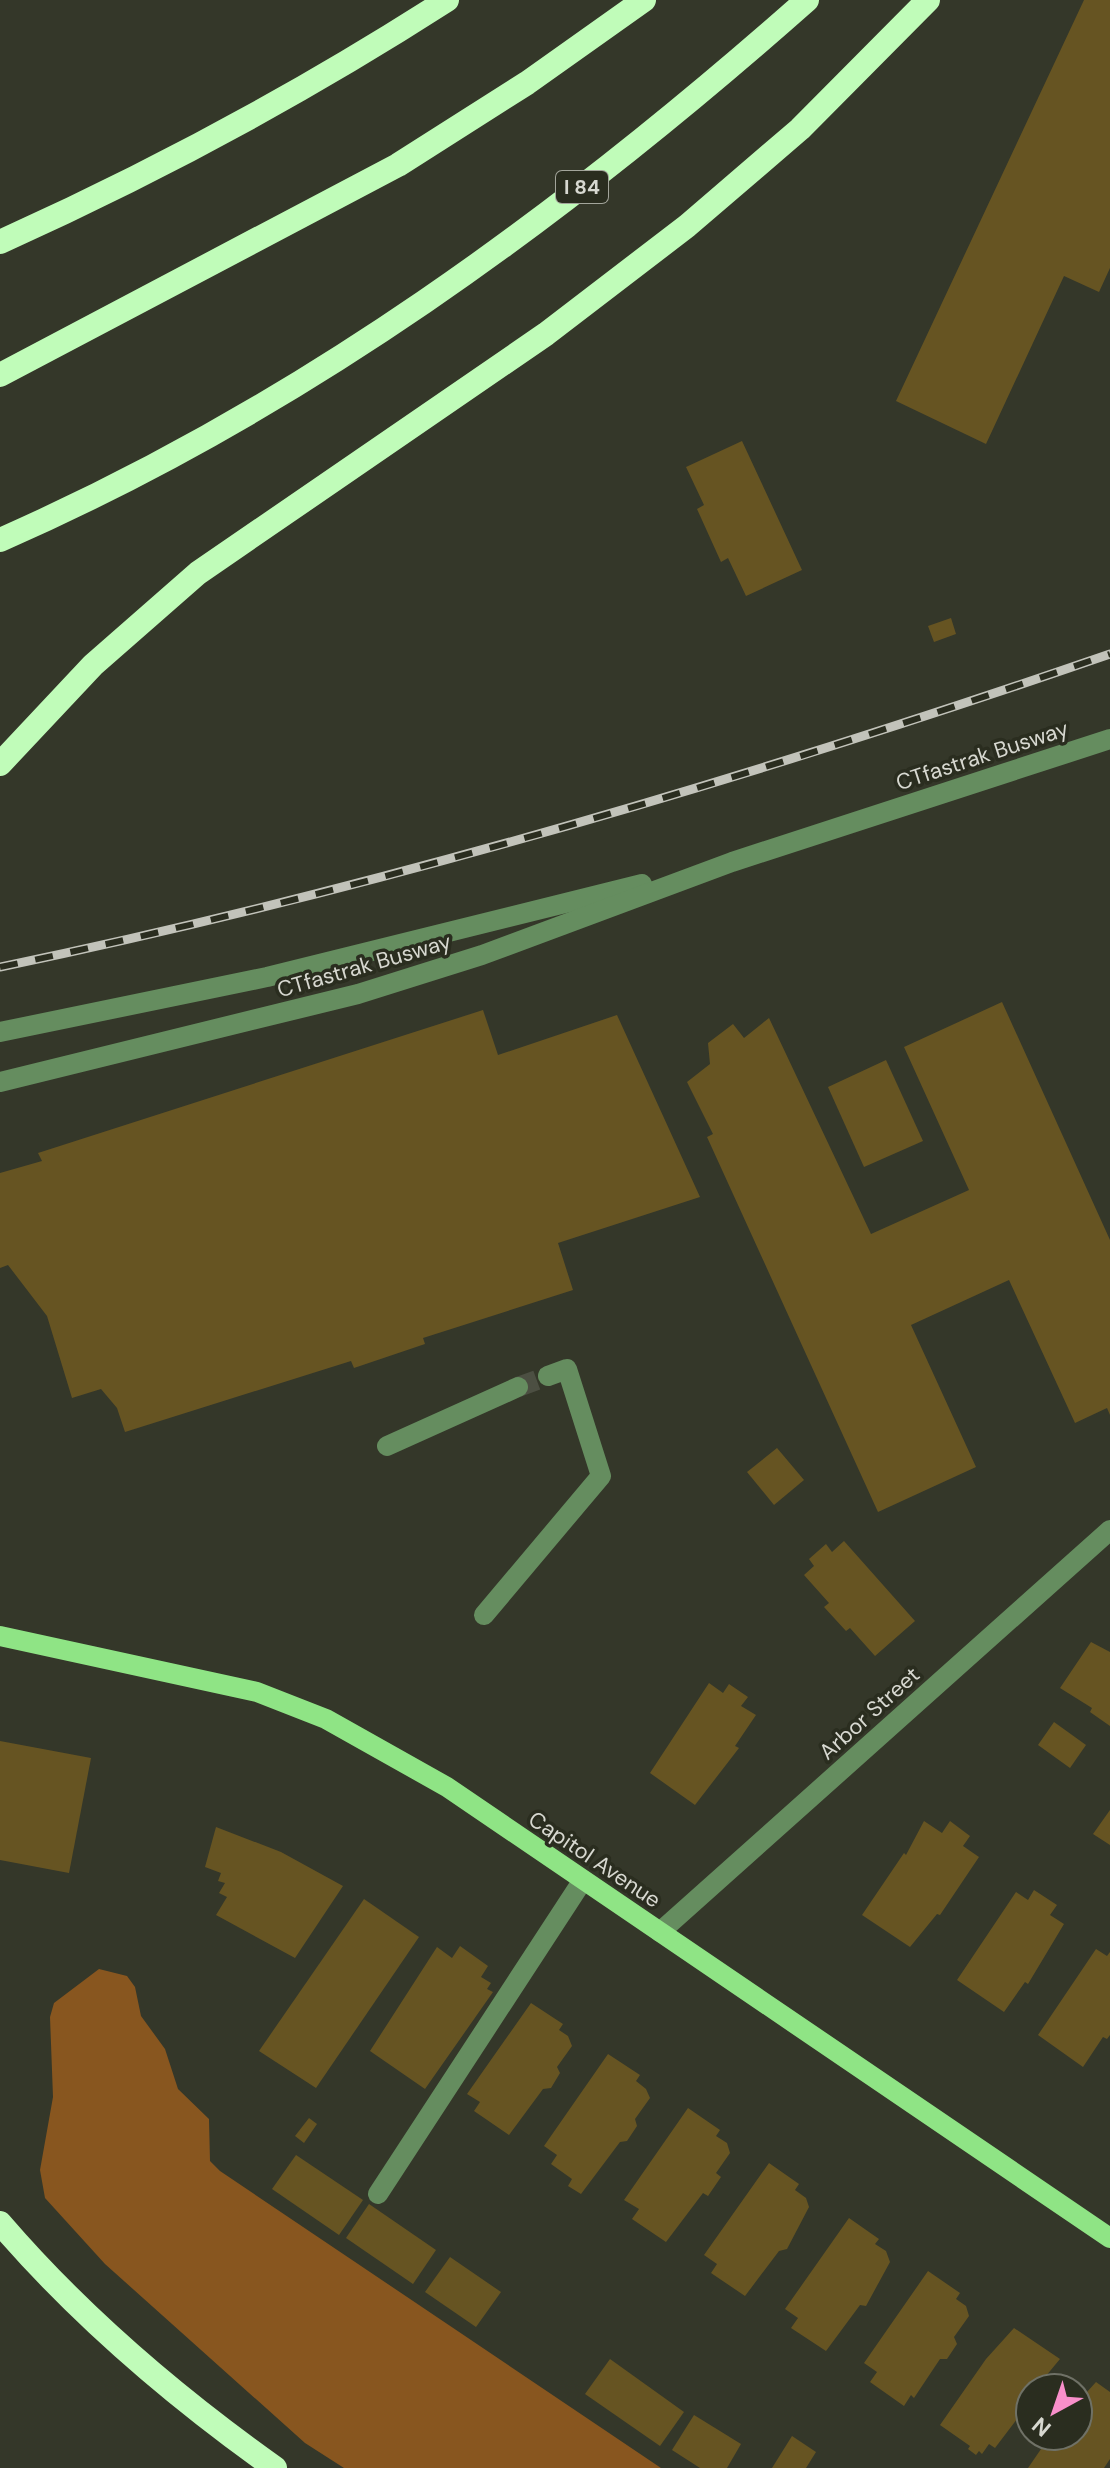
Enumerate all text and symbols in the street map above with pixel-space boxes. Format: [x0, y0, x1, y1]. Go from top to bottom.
road number: I 84 [556, 171, 608, 203]
street label: CTfastrak Busway [892, 714, 1072, 797]
street label: CTfastrak Busway [274, 927, 455, 1004]
street label: Arbor Street [813, 1660, 926, 1766]
street label: Capitol Avenue [523, 1804, 667, 1914]
north arrow [1014, 2372, 1094, 2452]
text: N [1026, 2411, 1057, 2443]

